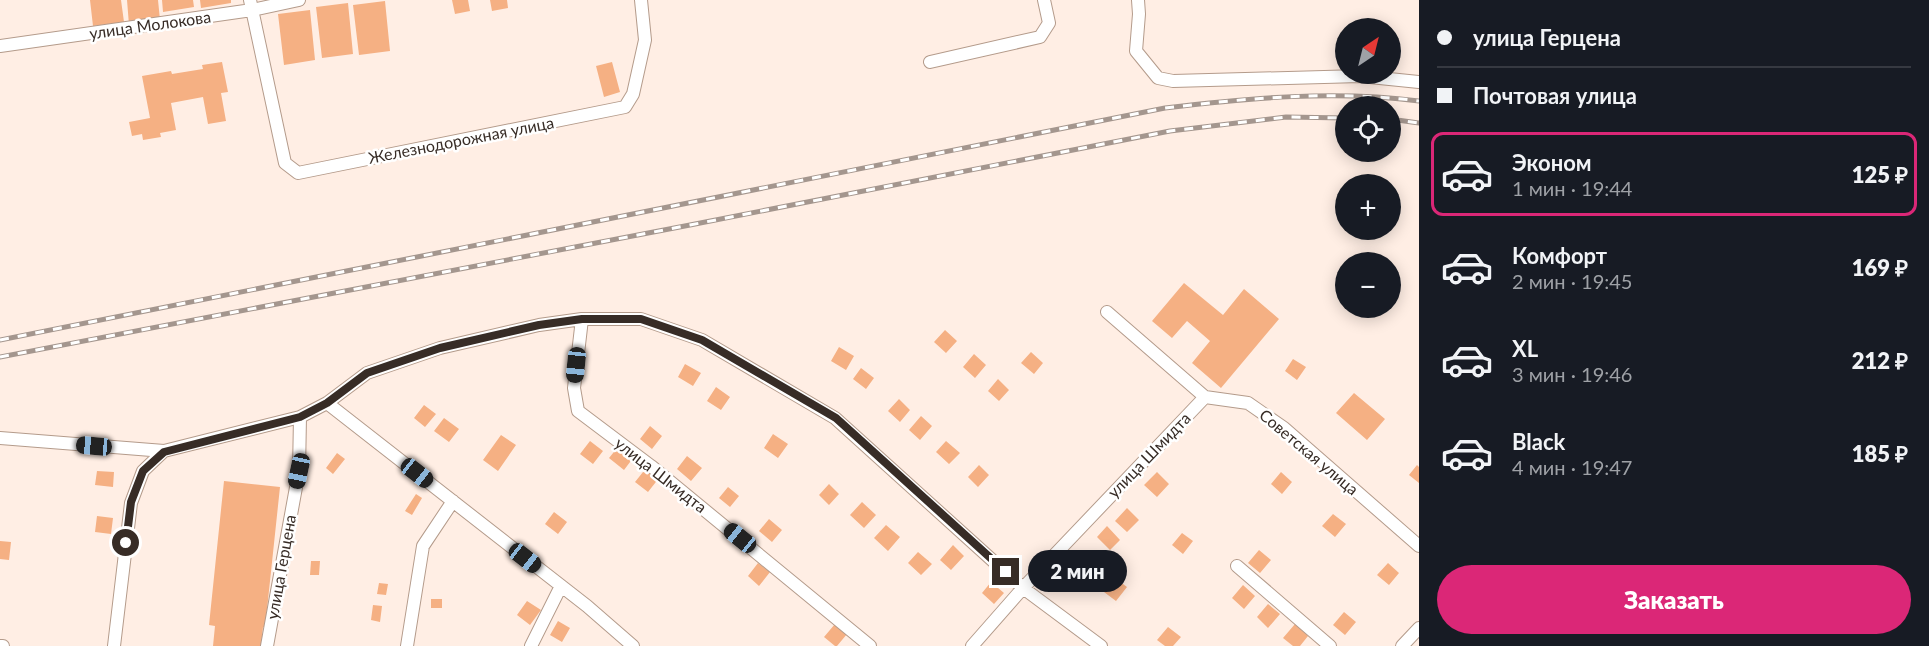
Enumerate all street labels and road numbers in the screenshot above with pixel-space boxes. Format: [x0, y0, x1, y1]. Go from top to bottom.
street label: улица Молокова [88, 7, 212, 42]
street label: Железнодорожная улица [366, 112, 555, 167]
street label: Советская улица [1256, 405, 1363, 498]
street label: улица Шмидта [1103, 408, 1194, 501]
street label: улица Шмидта [612, 433, 711, 516]
street label: улица Герцена [262, 513, 299, 621]

